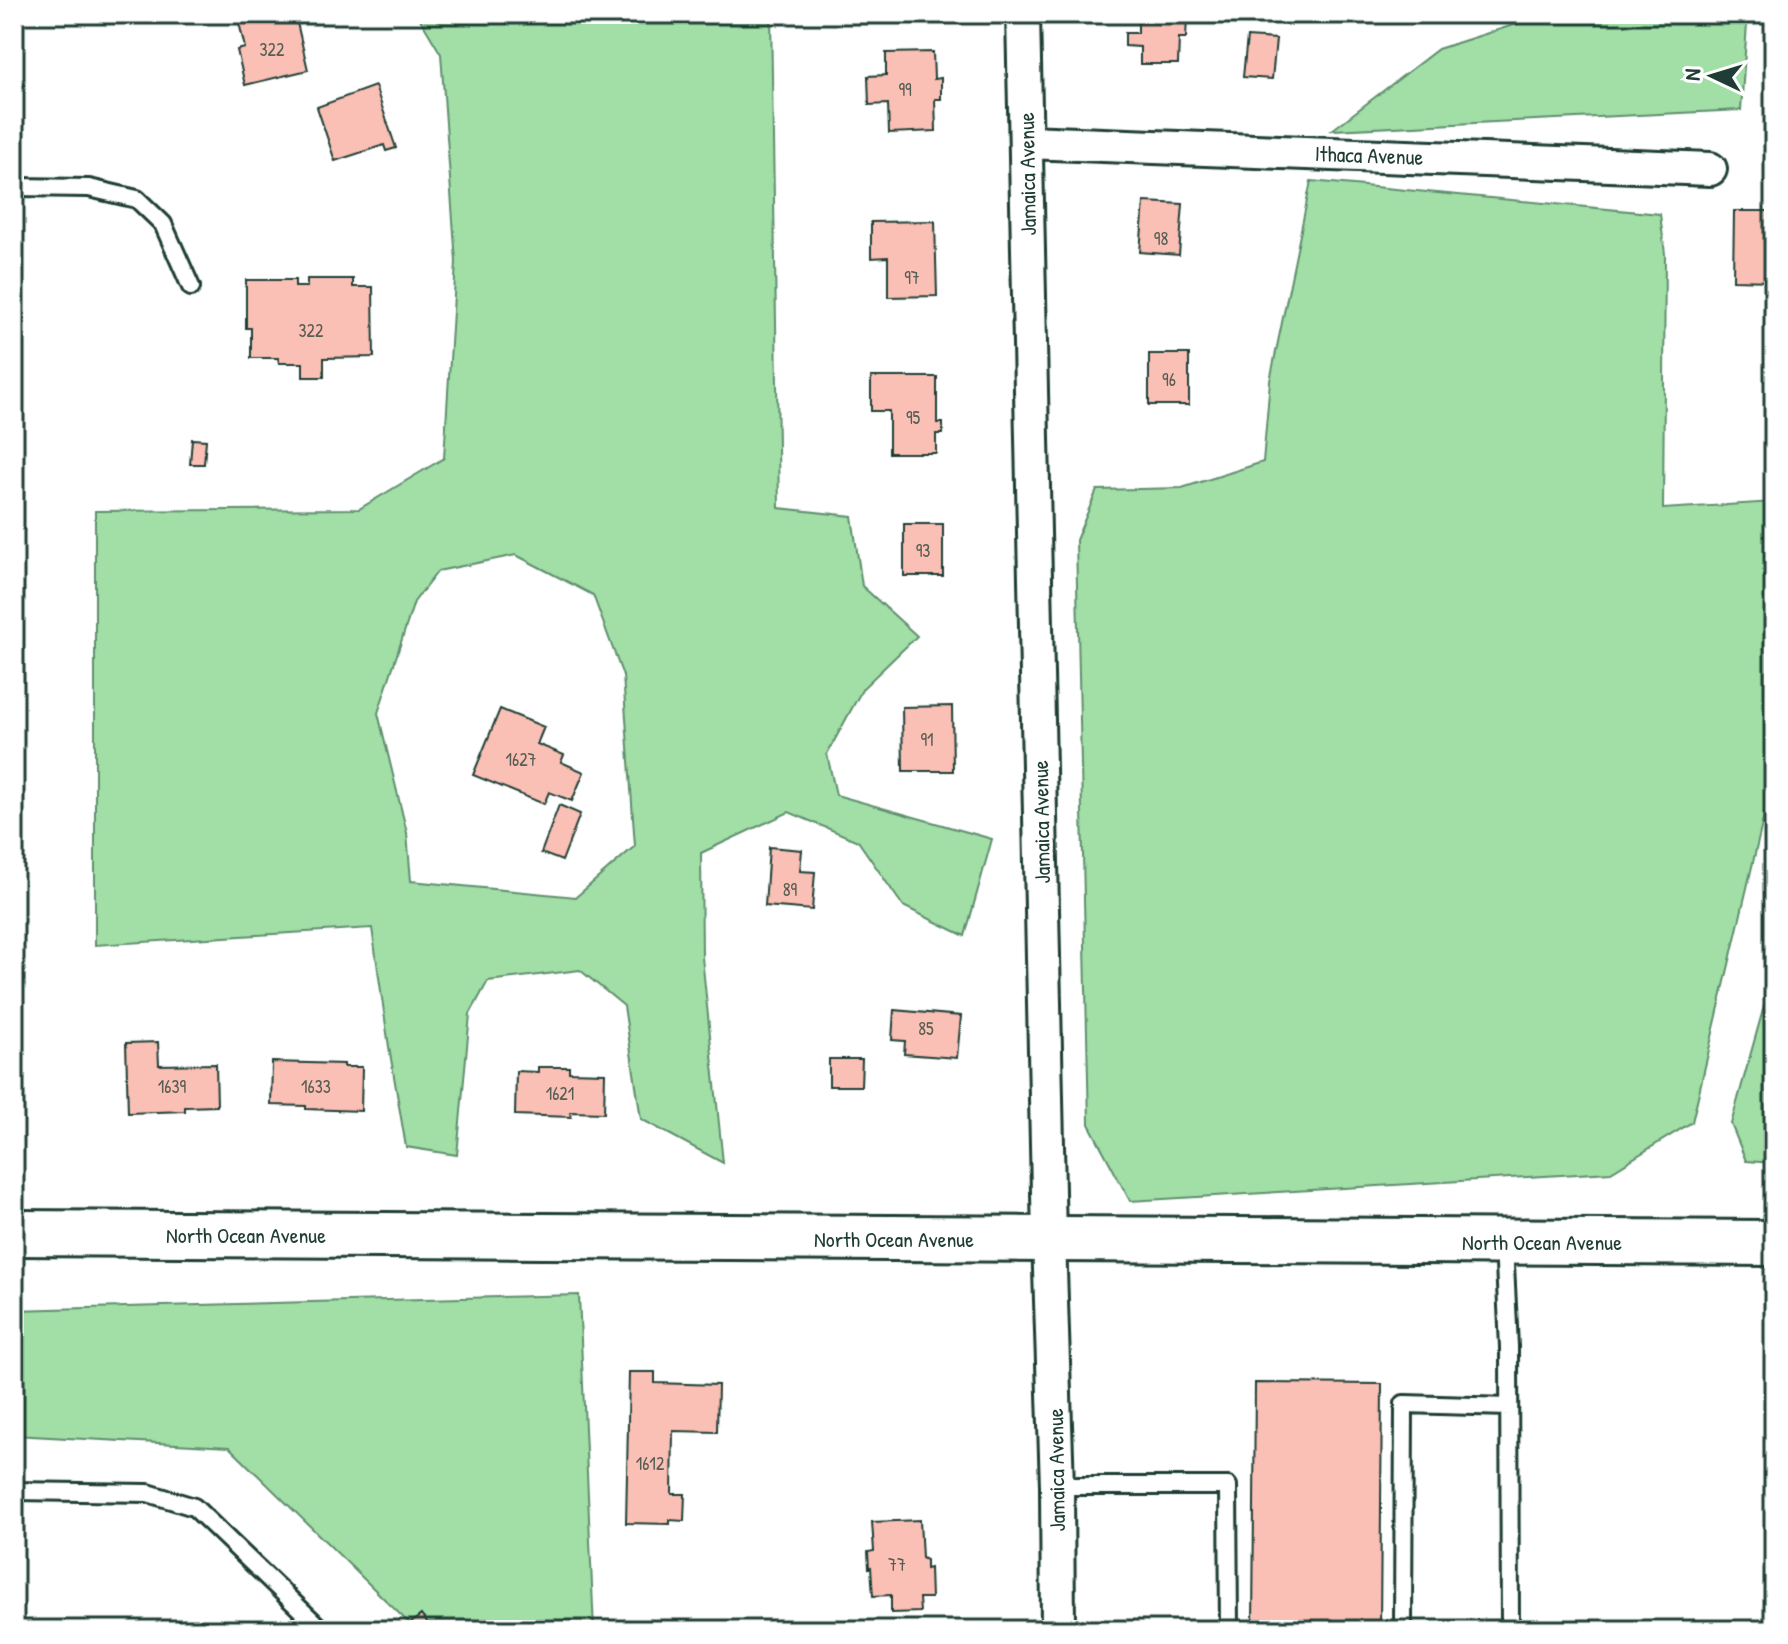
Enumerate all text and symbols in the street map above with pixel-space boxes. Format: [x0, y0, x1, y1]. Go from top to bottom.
north arrow [1672, 36, 1752, 116]
house number: 322 [260, 37, 285, 62]
text: N [1677, 67, 1707, 81]
house number: 99 [898, 77, 912, 102]
street label: Jamaica Avenue [1011, 112, 1043, 236]
street label: Ithaca Avenue [1314, 138, 1424, 172]
house number: 98 [1154, 226, 1168, 251]
house number: 97 [904, 265, 920, 290]
house number: 322 [299, 318, 324, 343]
house number: 96 [1162, 367, 1176, 392]
house number: 95 [906, 405, 920, 430]
house number: 93 [916, 538, 930, 563]
house number: 91 [920, 727, 934, 752]
house number: 1627 [505, 747, 537, 772]
street label: Jamaica Avenue [1025, 760, 1057, 884]
house number: 89 [783, 877, 798, 902]
house number: 85 [918, 1016, 934, 1041]
house number: 1639 [158, 1074, 187, 1099]
house number: 1633 [301, 1074, 331, 1099]
house number: 1621 [546, 1081, 574, 1106]
street label: North Ocean Avenue [166, 1220, 326, 1250]
street label: North Ocean Avenue [814, 1224, 974, 1254]
street label: North Ocean Avenue [1462, 1227, 1622, 1257]
street label: Jamaica Avenue [1040, 1408, 1072, 1532]
house number: 1612 [636, 1451, 665, 1476]
house number: 77 [888, 1552, 906, 1577]

